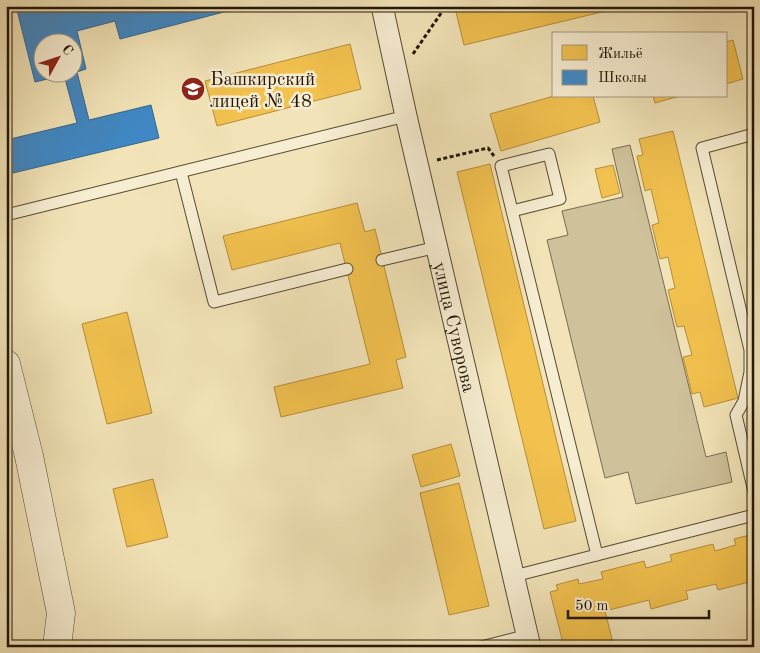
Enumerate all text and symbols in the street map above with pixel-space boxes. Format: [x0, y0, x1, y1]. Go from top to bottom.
north arrow [32, 32, 82, 82]
legend [552, 32, 728, 98]
text: С [59, 42, 76, 58]
text: Жильё [598, 47, 643, 62]
place label: Башкирский лицей № 48 [210, 71, 315, 112]
text: Школы [598, 71, 647, 86]
school or university icon: Башкирский лицей № 48 [180, 76, 206, 102]
street label: улица Суворова [428, 260, 477, 395]
scale bar [568, 588, 709, 620]
text: 50 m [575, 599, 609, 614]

